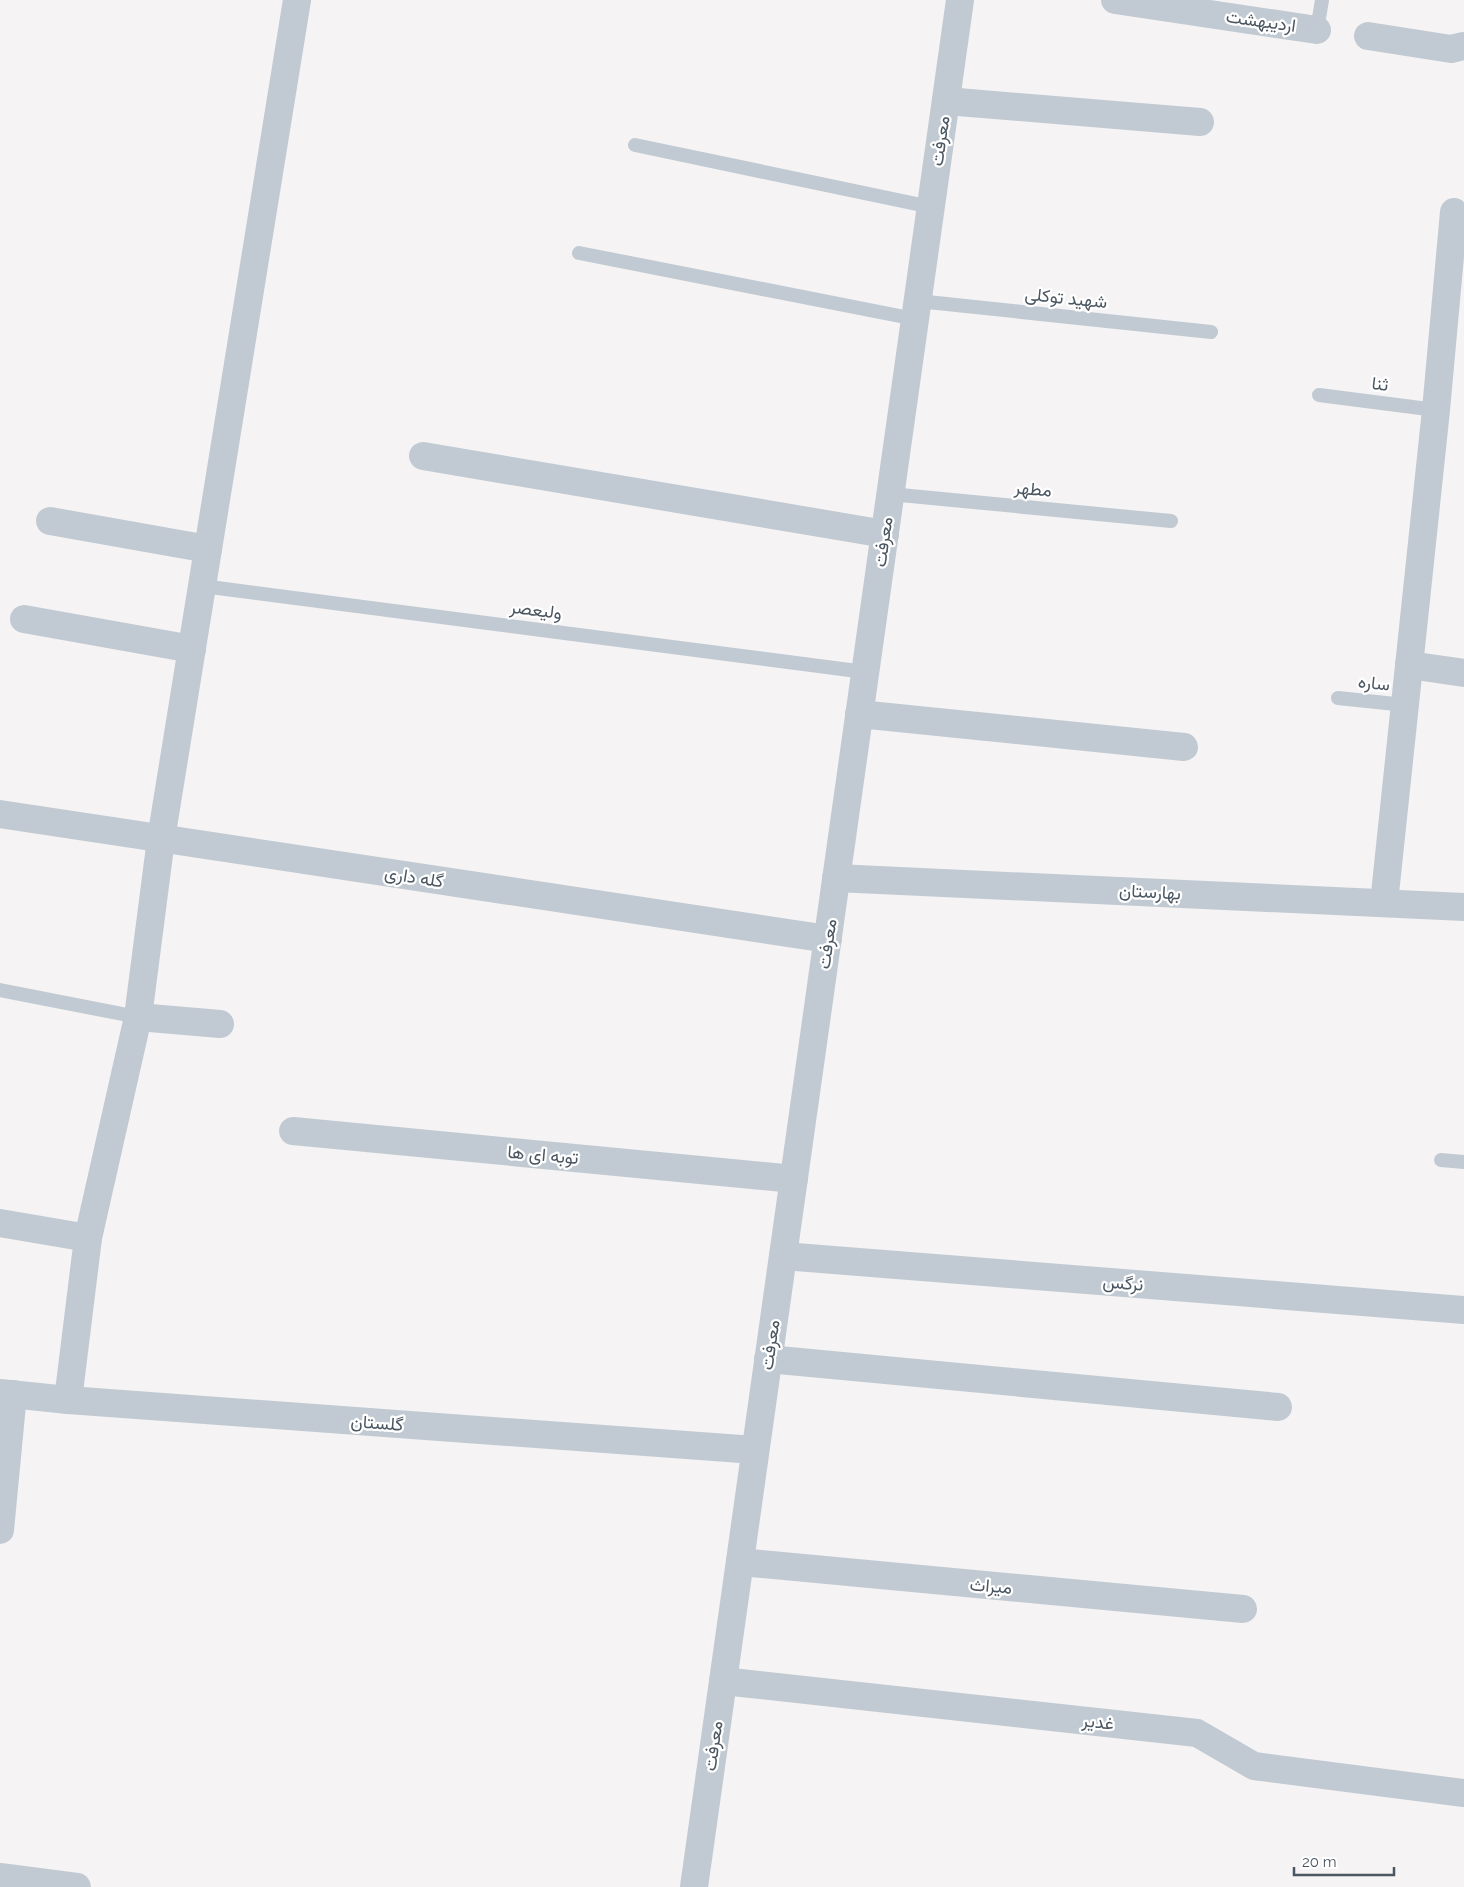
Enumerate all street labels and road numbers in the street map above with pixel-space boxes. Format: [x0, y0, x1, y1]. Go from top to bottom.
street label: اردیبهشت [1225, 5, 1297, 37]
street label: معرفت [926, 114, 954, 168]
street label: شهید توکلی [1024, 283, 1108, 313]
street label: ثنا [1370, 372, 1390, 395]
street label: مطهر [1012, 476, 1053, 502]
street label: معرفت [869, 515, 897, 569]
street label: ولیعصر [508, 596, 563, 624]
street label: ساره [1357, 670, 1391, 696]
street label: گله داری [383, 861, 445, 893]
street label: بهارستان [1119, 879, 1181, 905]
street label: معرفت [813, 917, 841, 971]
street label: توبه ای ها [506, 1141, 580, 1169]
street label: نرگس [1102, 1270, 1144, 1296]
street label: معرفت [756, 1318, 784, 1372]
street label: گلستان [350, 1410, 404, 1435]
street label: میراث [969, 1573, 1013, 1599]
street label: غدیر [1080, 1709, 1115, 1735]
street label: معرفت [699, 1719, 727, 1773]

